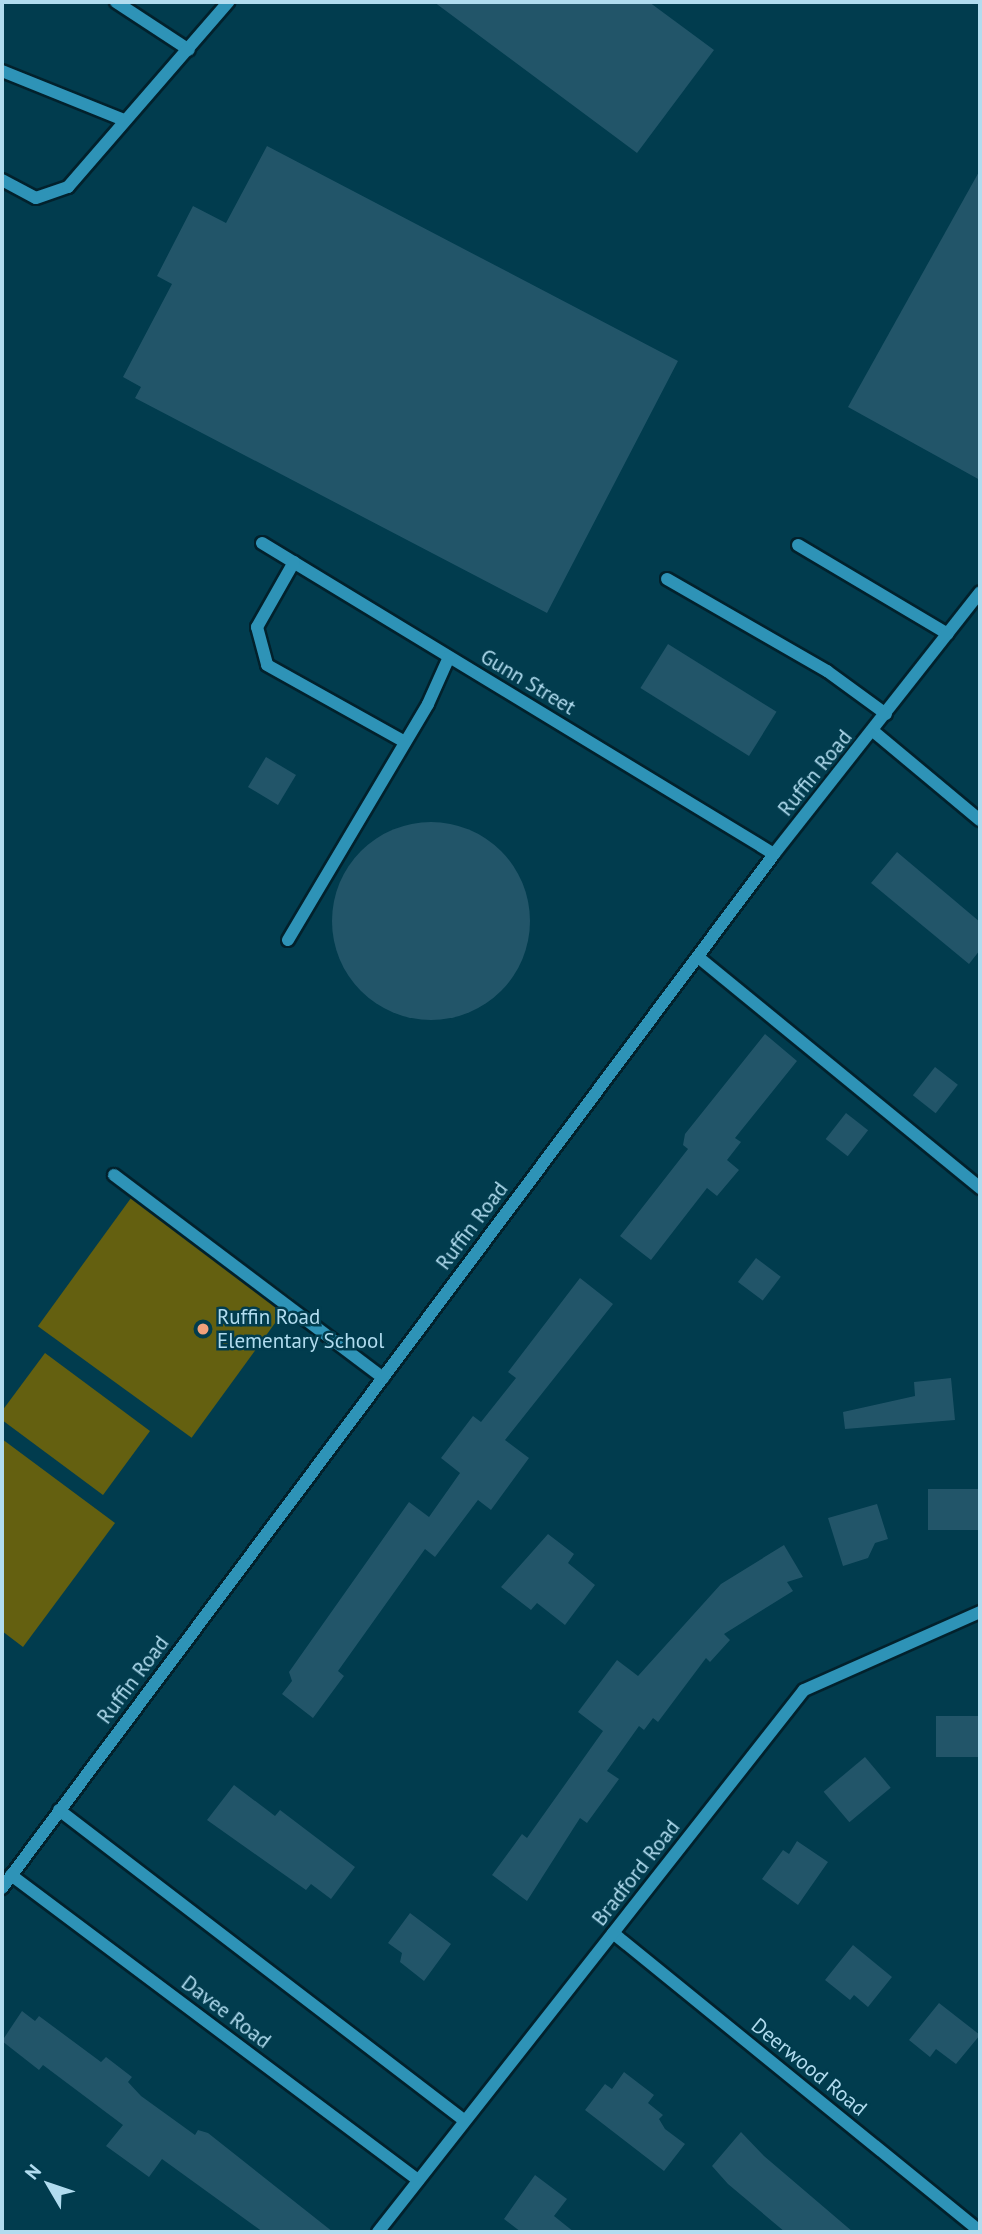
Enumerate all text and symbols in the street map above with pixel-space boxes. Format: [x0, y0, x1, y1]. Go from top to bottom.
street label: Gunn Street [476, 644, 580, 720]
street label: Ruffin Road [773, 725, 857, 821]
street label: Ruffin Road [431, 1177, 513, 1275]
place label: Ruffin Road Elementary School [217, 1304, 385, 1354]
marker: Ruffin Road Elementary School [195, 1321, 211, 1337]
street label: Ruffin Road [92, 1631, 174, 1729]
street label: Bradford Road [587, 1815, 685, 1931]
street label: Davee Road [176, 1970, 276, 2054]
street label: Deerwood Road [746, 2013, 872, 2121]
north arrow [14, 2150, 84, 2220]
text: N [19, 2159, 46, 2184]

